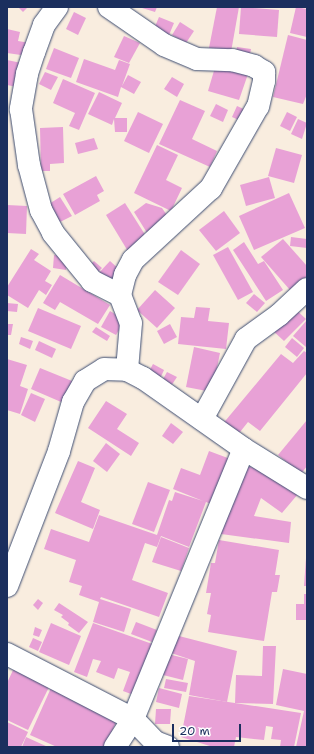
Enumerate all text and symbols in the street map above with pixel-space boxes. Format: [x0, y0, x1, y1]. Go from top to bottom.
scale bar [174, 716, 243, 742]
text: 20 m [179, 723, 210, 739]

